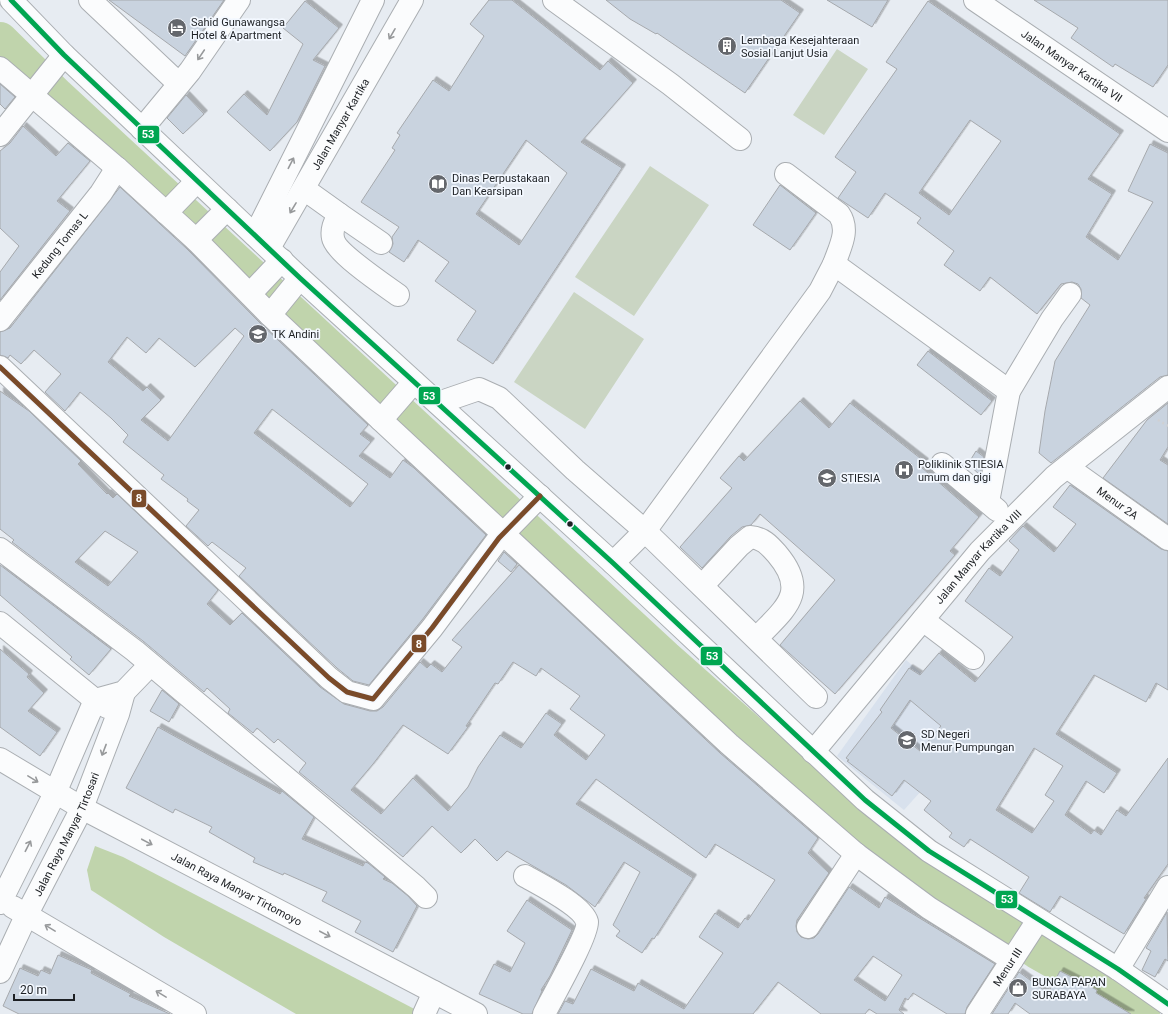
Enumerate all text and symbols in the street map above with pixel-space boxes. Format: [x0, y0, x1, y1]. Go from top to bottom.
place label: Sahid Gunawangsa Hotel & Apartment [191, 16, 285, 42]
hotel icon: Sahid Gunawangsa Hotel & Apartment [166, 17, 188, 39]
street label: Jalan Manyar Kartika VII [1019, 27, 1125, 105]
one-way arrow [388, 28, 396, 40]
place label: Lembaga Kesejahteraan Sosial Lanjut Usia [741, 34, 859, 60]
building icon: Lembaga Kesejahteraan Sosial Lanjut Usia [716, 35, 738, 57]
one-way arrow [197, 50, 205, 61]
street label: Jalan Manyar Kartika [309, 76, 372, 172]
line badge: 53 [137, 125, 160, 144]
text: 53 [142, 128, 154, 141]
one-way arrow [288, 157, 295, 169]
place label: Dinas Perpustakaan Dan Kearsipan [452, 172, 550, 198]
library icon: Dinas Perpustakaan Dan Kearsipan [427, 173, 449, 195]
one-way arrow [289, 202, 297, 214]
street label: Kedung Tomas L [29, 209, 90, 281]
school or university icon: TK Andini [247, 323, 269, 345]
place label: TK Andini [272, 328, 319, 341]
line badge: 53 [418, 386, 441, 405]
text: 53 [423, 390, 435, 403]
place label: Poliklinik STIESIA umum dan gigi [918, 458, 1004, 484]
hospital icon: Poliklinik STIESIA umum dan gigi [893, 459, 915, 481]
unlabelled marker [503, 462, 513, 472]
school or university icon: STIESIA [816, 467, 838, 489]
place label: STIESIA [841, 472, 881, 485]
street label: Menur 2A [1094, 484, 1141, 523]
line badge: 8 [131, 489, 147, 508]
text: 8 [136, 492, 142, 505]
street label: Jalan Manyar Kartika VIII [933, 507, 1024, 606]
unlabelled marker [565, 519, 575, 529]
line badge: 8 [411, 634, 427, 653]
text: 8 [416, 638, 422, 651]
line badge: 53 [700, 646, 723, 666]
text: 53 [706, 650, 718, 663]
place label: SD Negeri Menur Pumpungan [921, 728, 1014, 754]
school or university icon: SD Negeri Menur Pumpungan [896, 729, 918, 751]
one-way arrow [100, 744, 108, 756]
street label: Jalan Raya Manyar Tirtosari [31, 770, 102, 898]
one-way arrow [27, 776, 39, 784]
one-way arrow [141, 839, 153, 846]
one-way arrow [25, 840, 32, 852]
street label: Jalan Raya Manyar Tirtomoyo [169, 849, 304, 928]
line badge: 53 [995, 890, 1018, 909]
text: 53 [1001, 893, 1013, 906]
one-way arrow [44, 923, 56, 931]
one-way arrow [318, 931, 330, 939]
street label: Menur III [990, 945, 1025, 989]
scale bar [14, 976, 74, 1002]
place label: BUNGA PAPAN SURABAYA [1032, 976, 1106, 1002]
shop icon: BUNGA PAPAN SURABAYA [1007, 977, 1029, 999]
text: 20 m [20, 983, 47, 997]
one-way arrow [155, 990, 167, 998]

